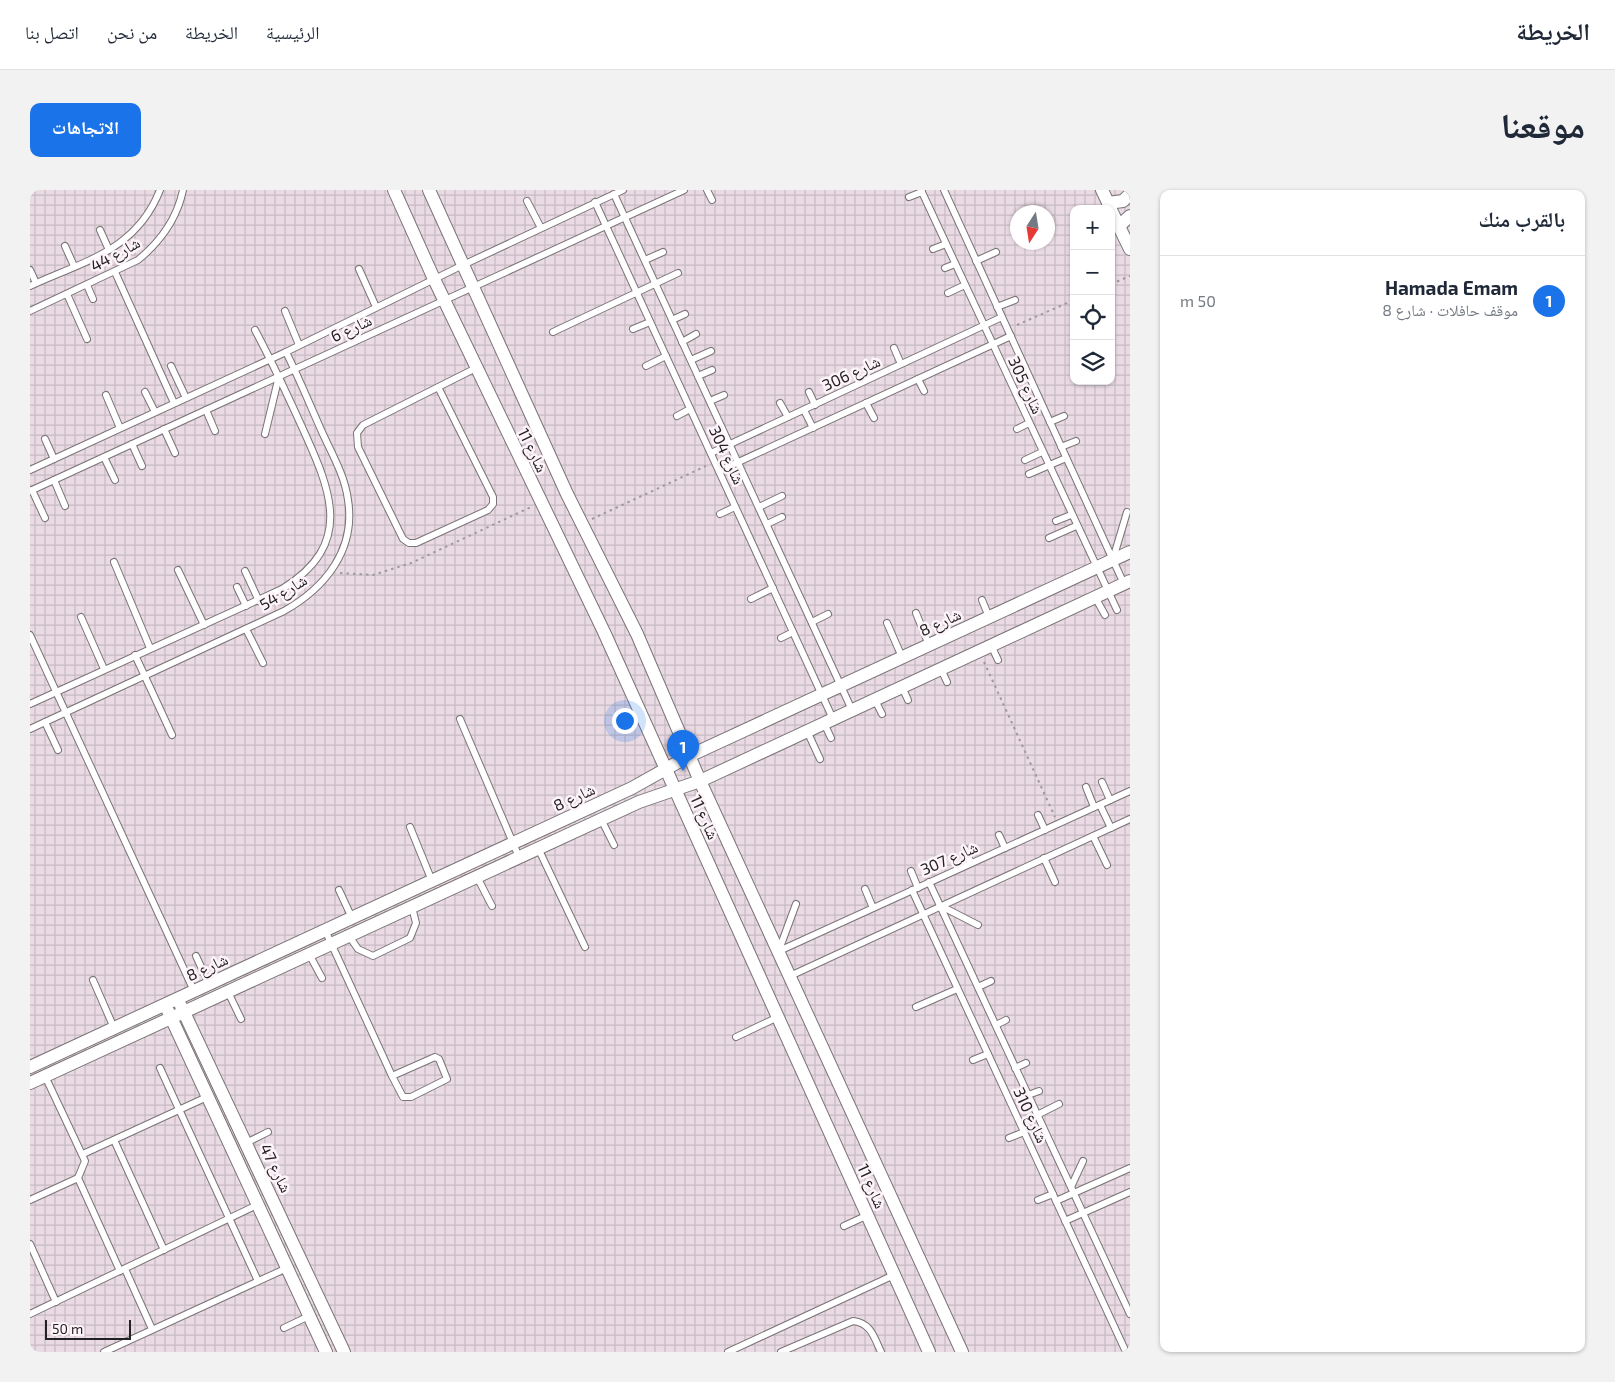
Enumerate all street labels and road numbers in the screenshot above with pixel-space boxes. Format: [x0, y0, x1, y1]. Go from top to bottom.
street label: شارع 44 [87, 232, 144, 277]
street label: شارع 6 [327, 310, 375, 347]
street label: شارع 306 [819, 351, 884, 396]
street label: شارع 305 [1003, 353, 1048, 417]
street label: شارع 304 [704, 423, 749, 488]
street label: شارع 11 [513, 425, 552, 476]
street label: شارع 54 [255, 570, 311, 615]
street label: شارع 8 [916, 604, 964, 641]
street label: شارع 8 [550, 779, 598, 816]
street label: شارع 11 [685, 792, 724, 843]
street label: شارع 307 [917, 837, 981, 880]
street label: شارع 8 [183, 949, 231, 986]
street label: شارع 310 [1009, 1084, 1053, 1146]
street label: شارع 47 [255, 1140, 296, 1196]
street label: شارع 11 [852, 1161, 891, 1212]

